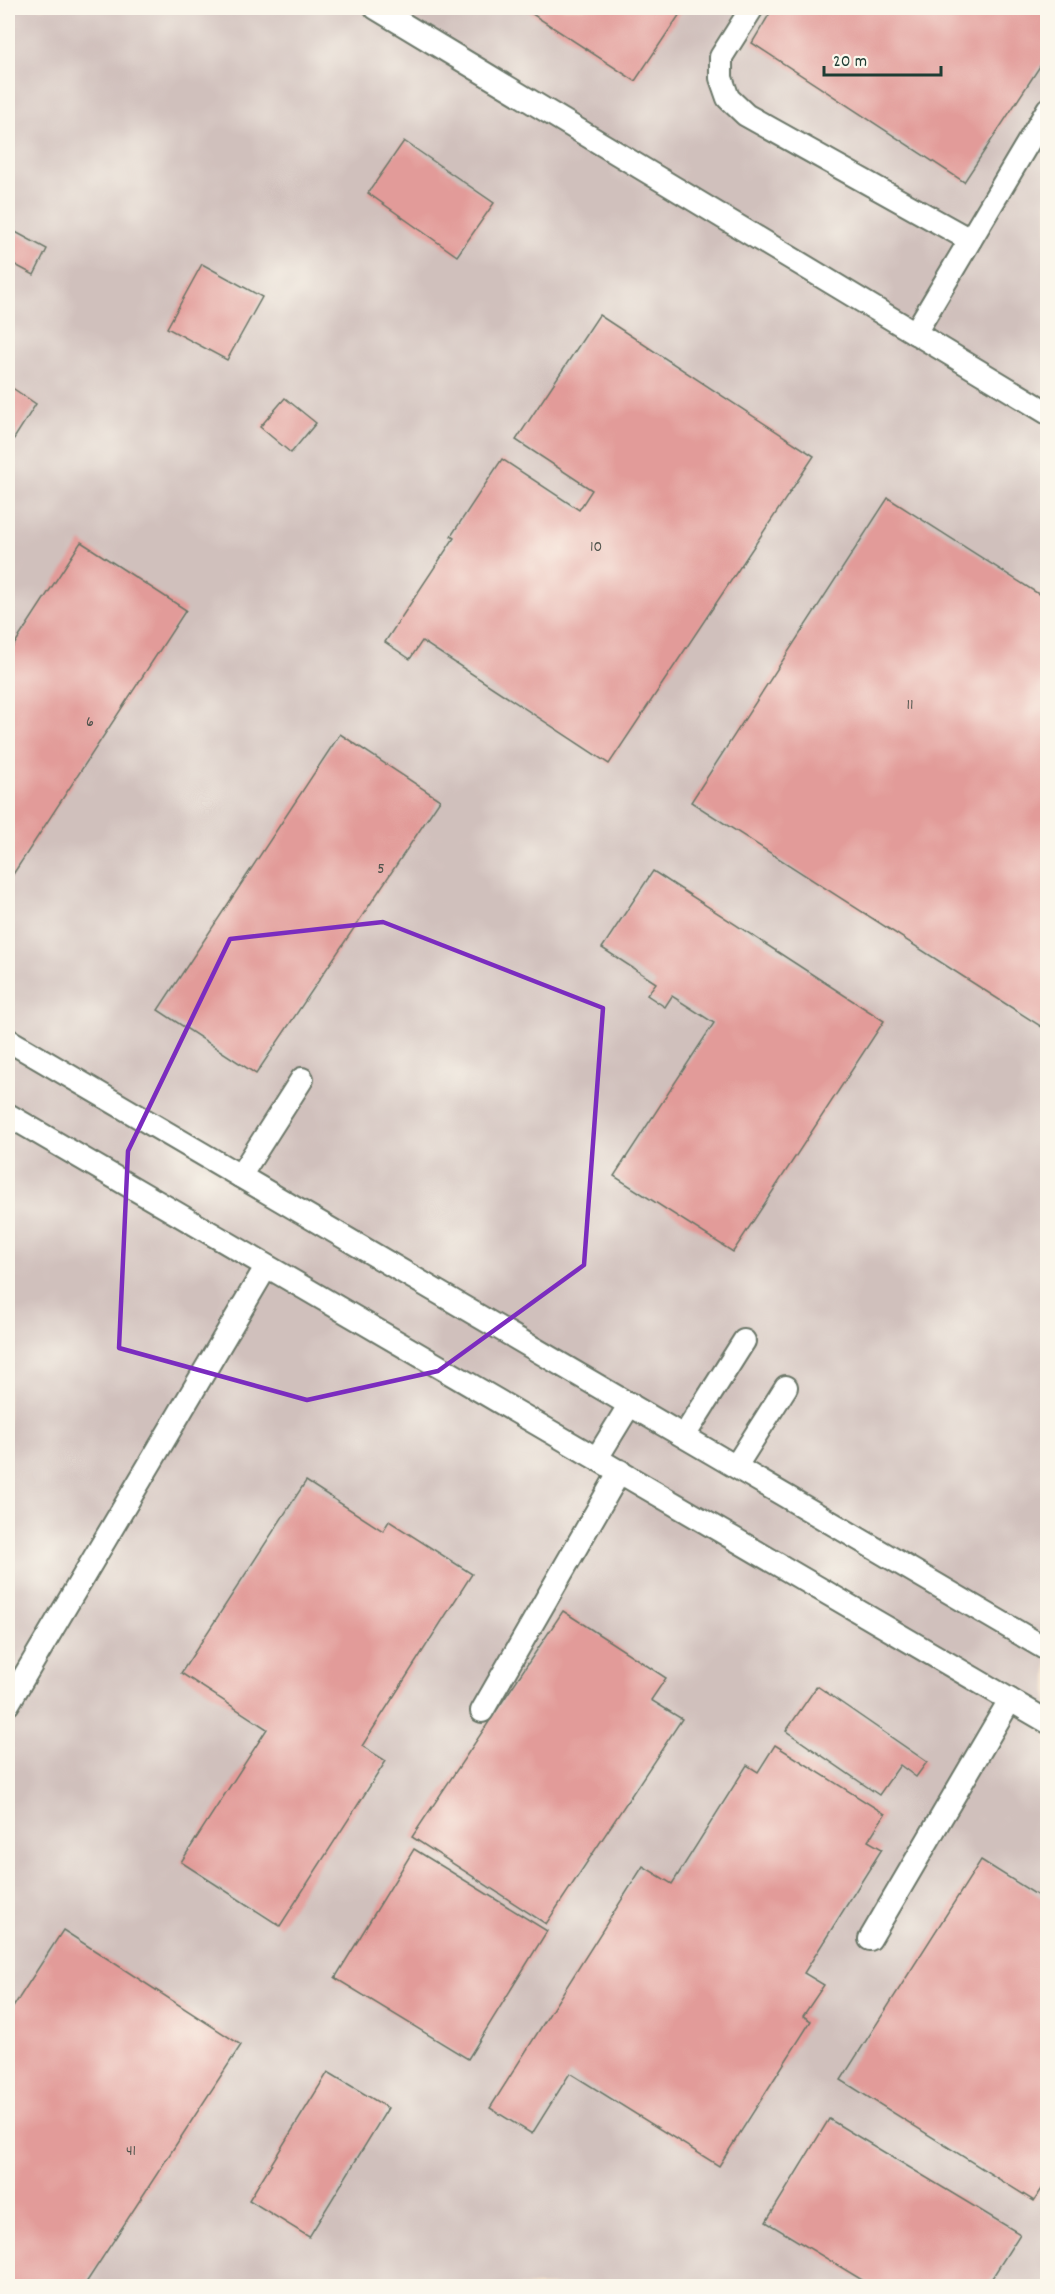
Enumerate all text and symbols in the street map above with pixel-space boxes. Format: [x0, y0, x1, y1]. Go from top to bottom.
scale bar [824, 39, 941, 77]
text: 20 m [833, 50, 867, 75]
house number: 10 [590, 536, 602, 559]
house number: 11 [906, 694, 914, 717]
house number: 6 [86, 711, 94, 734]
house number: 5 [377, 858, 385, 881]
house number: 41 [126, 2140, 136, 2163]

